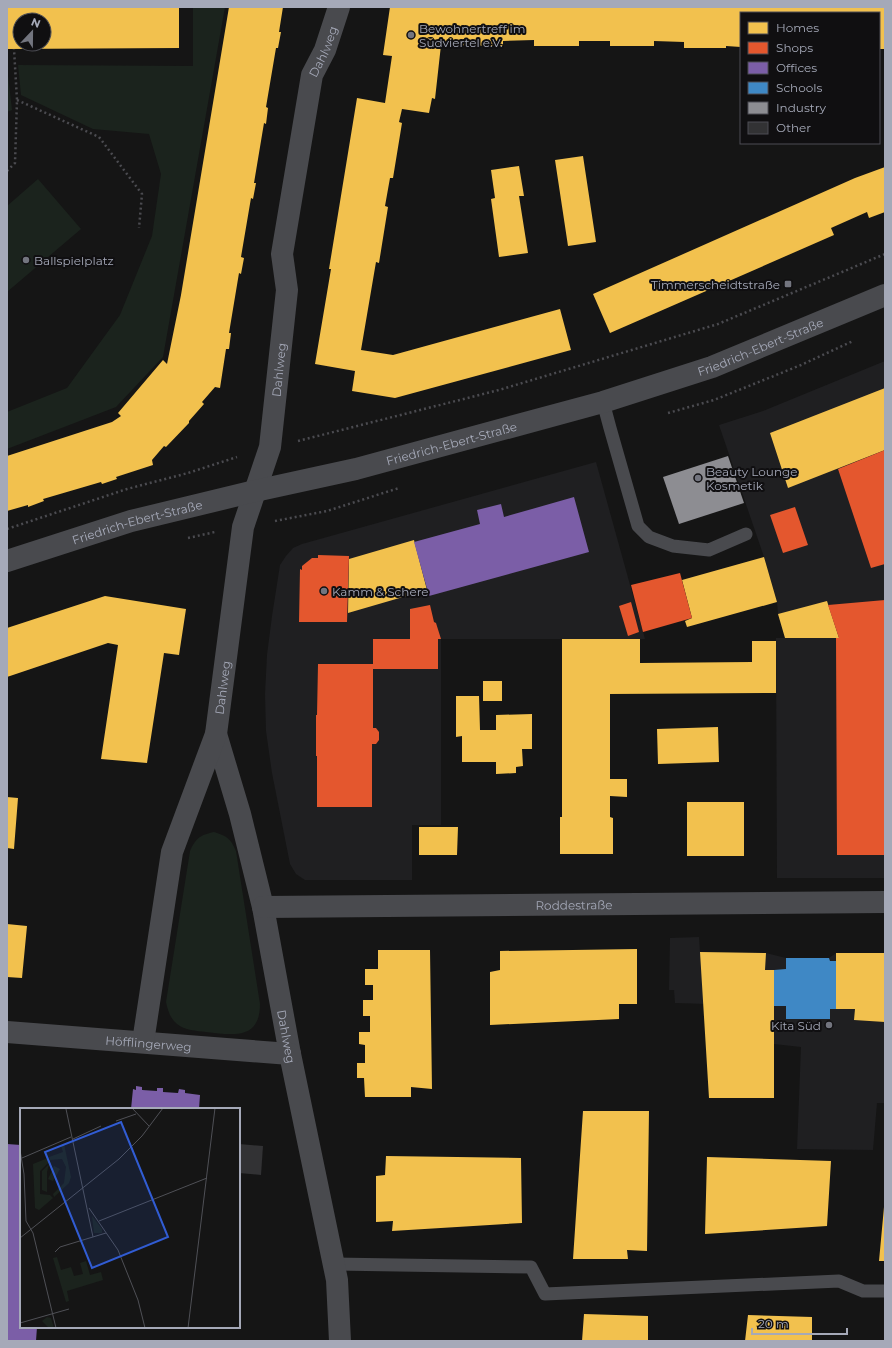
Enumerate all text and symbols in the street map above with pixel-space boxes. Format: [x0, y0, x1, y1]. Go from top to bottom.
north arrow [12, 12, 52, 52]
legend [740, 12, 880, 144]
text: N [29, 15, 42, 31]
text: Homes [776, 20, 819, 35]
place label: Bewohnertreff im Südviertel e.V. [419, 21, 526, 50]
street label: Dahlweg [305, 24, 340, 80]
marker: Bewohnertreff im Südviertel e.V. [406, 30, 416, 40]
text: Shops [776, 40, 813, 55]
text: Offices [776, 60, 817, 75]
text: Schools [776, 80, 822, 95]
text: Industry [776, 100, 826, 115]
text: Other [776, 120, 811, 135]
place label: Ballspielplatz [34, 253, 114, 268]
marker: Ballspielplatz [21, 255, 31, 265]
place label: Timmerscheidtstraße [651, 277, 780, 292]
marker: Timmerscheidtstraße [783, 279, 793, 289]
street label: Friedrich-Ebert-Straße [695, 314, 825, 379]
street label: Dahlweg [268, 342, 289, 398]
street label: Friedrich-Ebert-Straße [384, 418, 518, 468]
place label: Beauty Lounge Kosmetik [706, 464, 798, 493]
marker: Beauty Lounge Kosmetik [693, 473, 703, 483]
street label: Friedrich-Ebert-Straße [70, 497, 204, 547]
place label: Kamm & Schere [332, 584, 429, 599]
marker: Kamm & Schere [319, 586, 329, 596]
street label: Dahlweg [211, 660, 233, 715]
street label: Roddestraße [535, 897, 613, 912]
street label: Dahlweg [275, 1008, 299, 1065]
place label: Kita Süd [771, 1018, 821, 1033]
marker: Kita Süd [824, 1020, 834, 1030]
street label: Höfflingerweg [105, 1032, 192, 1054]
inset map [20, 1108, 240, 1328]
scale bar [752, 1310, 847, 1336]
text: 20 m [758, 1316, 789, 1331]

